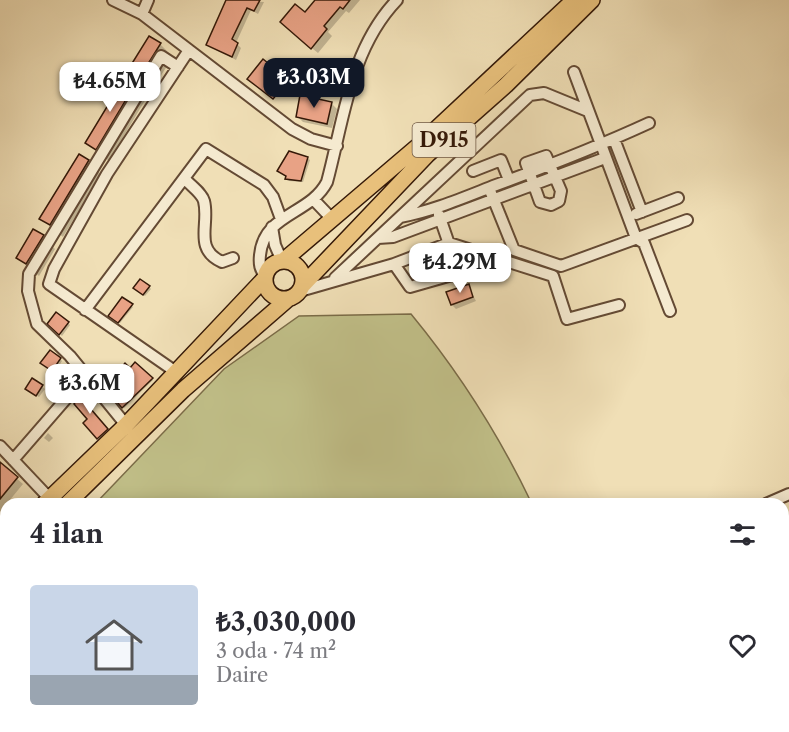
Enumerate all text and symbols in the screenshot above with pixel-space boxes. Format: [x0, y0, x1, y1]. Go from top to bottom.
pin: ₺3.03M [265, 58, 363, 109]
pin: ₺4.65M [61, 62, 159, 113]
text: ₺3.03M [277, 65, 351, 89]
text: ₺4.65M [73, 69, 147, 93]
road number: D915 [412, 123, 476, 157]
pin: ₺4.29M [411, 243, 509, 294]
text: ₺4.29M [423, 250, 497, 274]
pin: ₺3.6M [48, 364, 132, 415]
text: ₺3.6M [59, 371, 121, 395]
text: 4 ilan [30, 518, 103, 550]
icon: filters [726, 518, 759, 551]
text: ₺3,030,000 [216, 606, 356, 638]
icon: home [78, 609, 150, 681]
icon: heart [726, 629, 759, 662]
text: 3 oda · 74 m² [216, 639, 336, 663]
text: Daire [216, 663, 268, 687]

